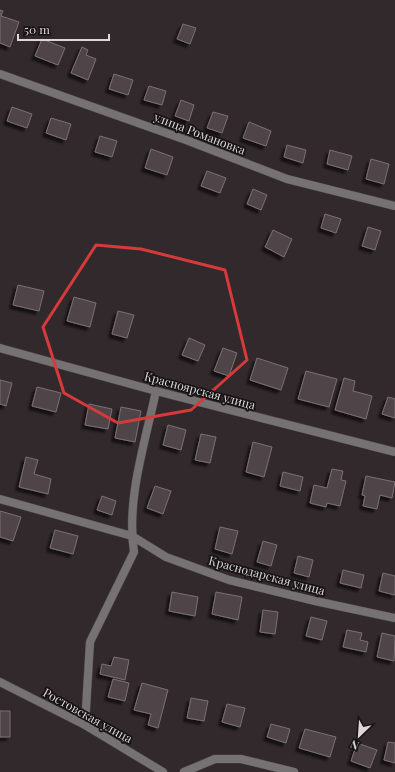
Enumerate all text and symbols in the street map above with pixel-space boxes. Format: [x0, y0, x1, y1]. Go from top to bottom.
scale bar [18, 16, 109, 42]
text: 50 m [24, 21, 50, 37]
street label: улица Романовка [151, 108, 248, 158]
street label: Красноярская улица [143, 367, 257, 413]
street label: Краснодарская улица [207, 552, 327, 598]
street label: Ростовская улица [41, 684, 135, 746]
north arrow [339, 716, 379, 756]
text: N [348, 737, 361, 754]

